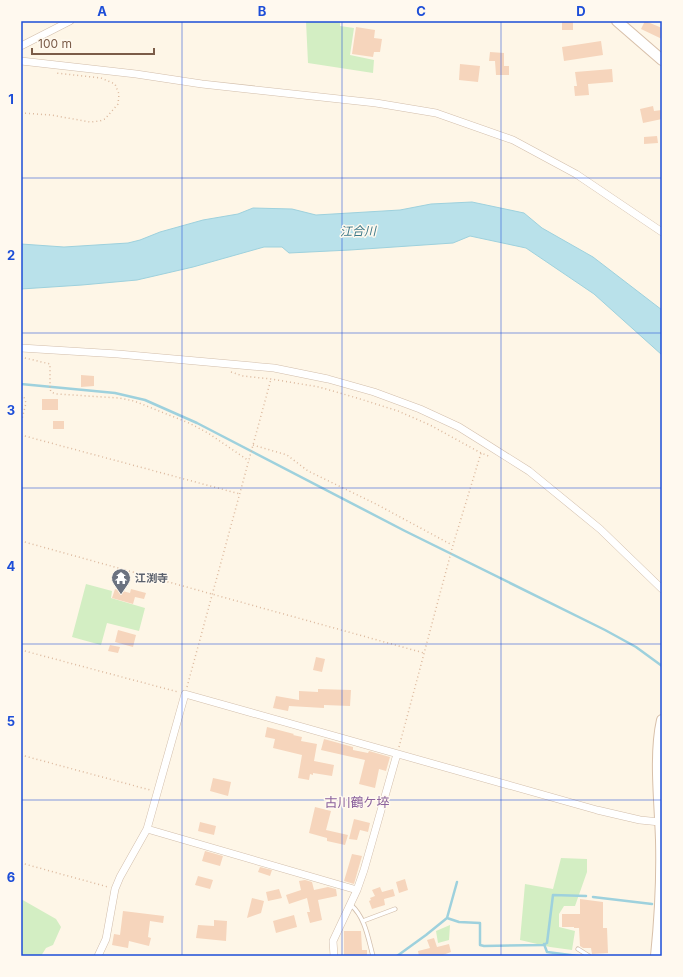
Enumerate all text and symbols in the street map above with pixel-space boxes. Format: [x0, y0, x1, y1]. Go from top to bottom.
text: A [97, 3, 107, 19]
text: B [258, 3, 267, 19]
text: C [416, 3, 426, 19]
text: D [576, 3, 586, 19]
scale bar [32, 30, 154, 56]
text: 100 m [38, 36, 72, 51]
text: 1 [8, 91, 14, 107]
water label: 江合川 [340, 223, 378, 239]
text: 2 [7, 247, 15, 263]
text: 3 [7, 402, 15, 418]
text: 4 [7, 558, 16, 574]
temple icon: 江渕寺 [110, 567, 132, 595]
place label: 江渕寺 [135, 571, 168, 585]
text: 5 [7, 713, 15, 729]
district label: 古川鶴ケ埣 [324, 794, 390, 810]
text: 6 [7, 869, 15, 885]

